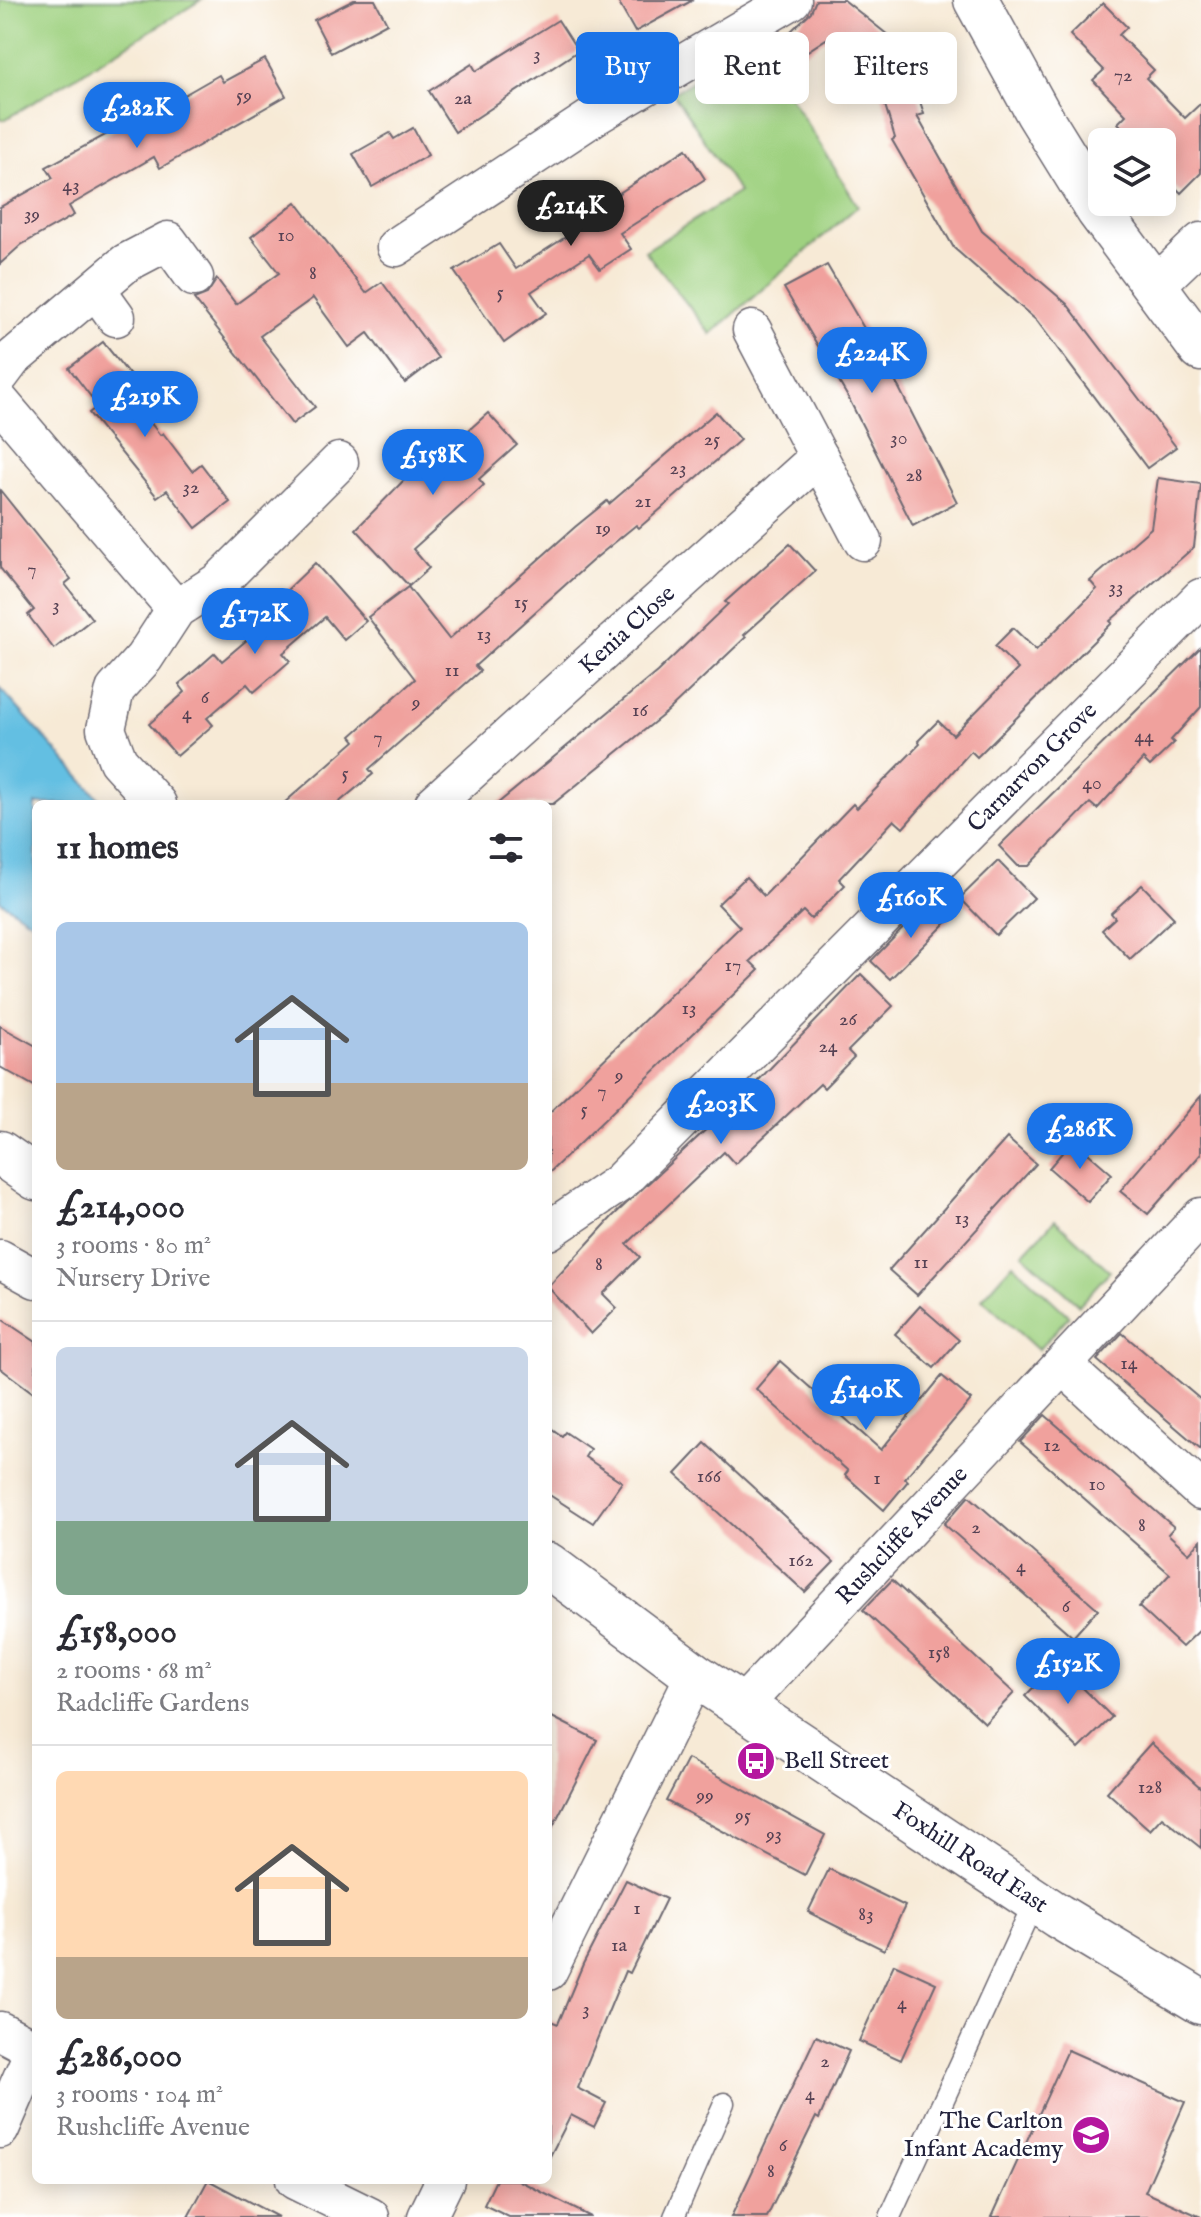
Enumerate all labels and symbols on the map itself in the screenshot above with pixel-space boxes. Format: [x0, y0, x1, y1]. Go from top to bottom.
house number: 3 [533, 42, 541, 67]
house number: 72 [1114, 63, 1132, 88]
pin: £282K [81, 82, 193, 150]
house number: 59 [236, 83, 252, 108]
house number: 2a [454, 86, 472, 111]
house number: 43 [62, 173, 80, 198]
pin: £214K [515, 180, 627, 248]
house number: 39 [24, 202, 40, 227]
house number: 10 [277, 223, 295, 248]
house number: 8 [309, 261, 317, 286]
house number: 5 [496, 280, 504, 305]
pin: £224K [816, 327, 928, 395]
pin: £219K [89, 371, 201, 439]
house number: 30 [890, 426, 908, 451]
house number: 25 [704, 427, 720, 452]
pin: £158K [377, 429, 489, 497]
house number: 23 [670, 456, 686, 481]
house number: 28 [905, 463, 923, 488]
house number: 32 [183, 475, 199, 500]
house number: 21 [635, 489, 651, 514]
house number: 19 [595, 516, 611, 541]
house number: 7 [27, 557, 37, 582]
house number: 33 [1109, 575, 1123, 600]
street label: Kenia Close [572, 579, 682, 681]
pin: £172K [199, 588, 311, 656]
house number: 15 [514, 590, 528, 615]
house number: 3 [52, 593, 60, 618]
house number: 13 [477, 622, 491, 647]
house number: 11 [445, 658, 459, 683]
house number: 6 [201, 685, 210, 710]
house number: 9 [411, 690, 420, 715]
street label: Carnarvon Grove [961, 696, 1104, 839]
house number: 16 [632, 698, 649, 723]
house number: 4 [182, 701, 192, 726]
house number: 44 [1134, 724, 1154, 749]
house number: 7 [373, 725, 383, 750]
house number: 5 [341, 761, 349, 786]
house number: 40 [1082, 771, 1102, 796]
pin: £160K [855, 872, 967, 940]
house number: 17 [725, 953, 741, 978]
house number: 13 [682, 996, 696, 1021]
house number: 26 [839, 1007, 857, 1032]
house number: 24 [818, 1034, 838, 1059]
house number: 9 [614, 1063, 623, 1088]
pin: £203K [665, 1078, 777, 1146]
house number: 7 [597, 1079, 607, 1104]
house number: 5 [580, 1097, 588, 1122]
pin: £286K [1024, 1103, 1136, 1171]
house number: 13 [955, 1206, 969, 1231]
house number: 11 [914, 1250, 928, 1275]
house number: 8 [595, 1252, 603, 1277]
house number: 14 [1120, 1351, 1138, 1376]
pin: £140K [810, 1364, 922, 1432]
house number: 12 [1044, 1433, 1060, 1458]
street label: Rushcliffe Avenue [830, 1460, 975, 1611]
house number: 166 [697, 1464, 722, 1489]
house number: 1 [873, 1466, 881, 1491]
house number: 10 [1088, 1472, 1106, 1497]
house number: 8 [1138, 1513, 1146, 1538]
house number: 2 [971, 1515, 981, 1540]
house number: 162 [788, 1548, 814, 1573]
house number: 4 [1016, 1554, 1026, 1579]
house number: 6 [1062, 1594, 1071, 1619]
pin: £152K [1012, 1638, 1124, 1706]
house number: 158 [928, 1640, 950, 1665]
bus stop icon: Bell Street [735, 1740, 777, 1782]
place label: Bell Street [784, 1746, 889, 1777]
house number: 128 [1138, 1775, 1162, 1800]
house number: 99 [695, 1783, 714, 1808]
street label: Foxhill Road East [887, 1795, 1054, 1921]
house number: 95 [734, 1803, 751, 1828]
house number: 93 [765, 1822, 782, 1847]
house number: 1 [633, 1896, 641, 1921]
house number: 83 [858, 1902, 874, 1927]
house number: 1a [611, 1933, 627, 1958]
house number: 4 [897, 1991, 907, 2016]
house number: 3 [582, 1997, 590, 2022]
house number: 2 [820, 2049, 830, 2074]
house number: 4 [805, 2082, 815, 2107]
place label: The Carlton Infant Academy [904, 2106, 1063, 2165]
school or university icon: The Carlton Infant Academy [1070, 2114, 1112, 2156]
house number: 6 [779, 2133, 788, 2158]
house number: 8 [767, 2159, 775, 2184]

